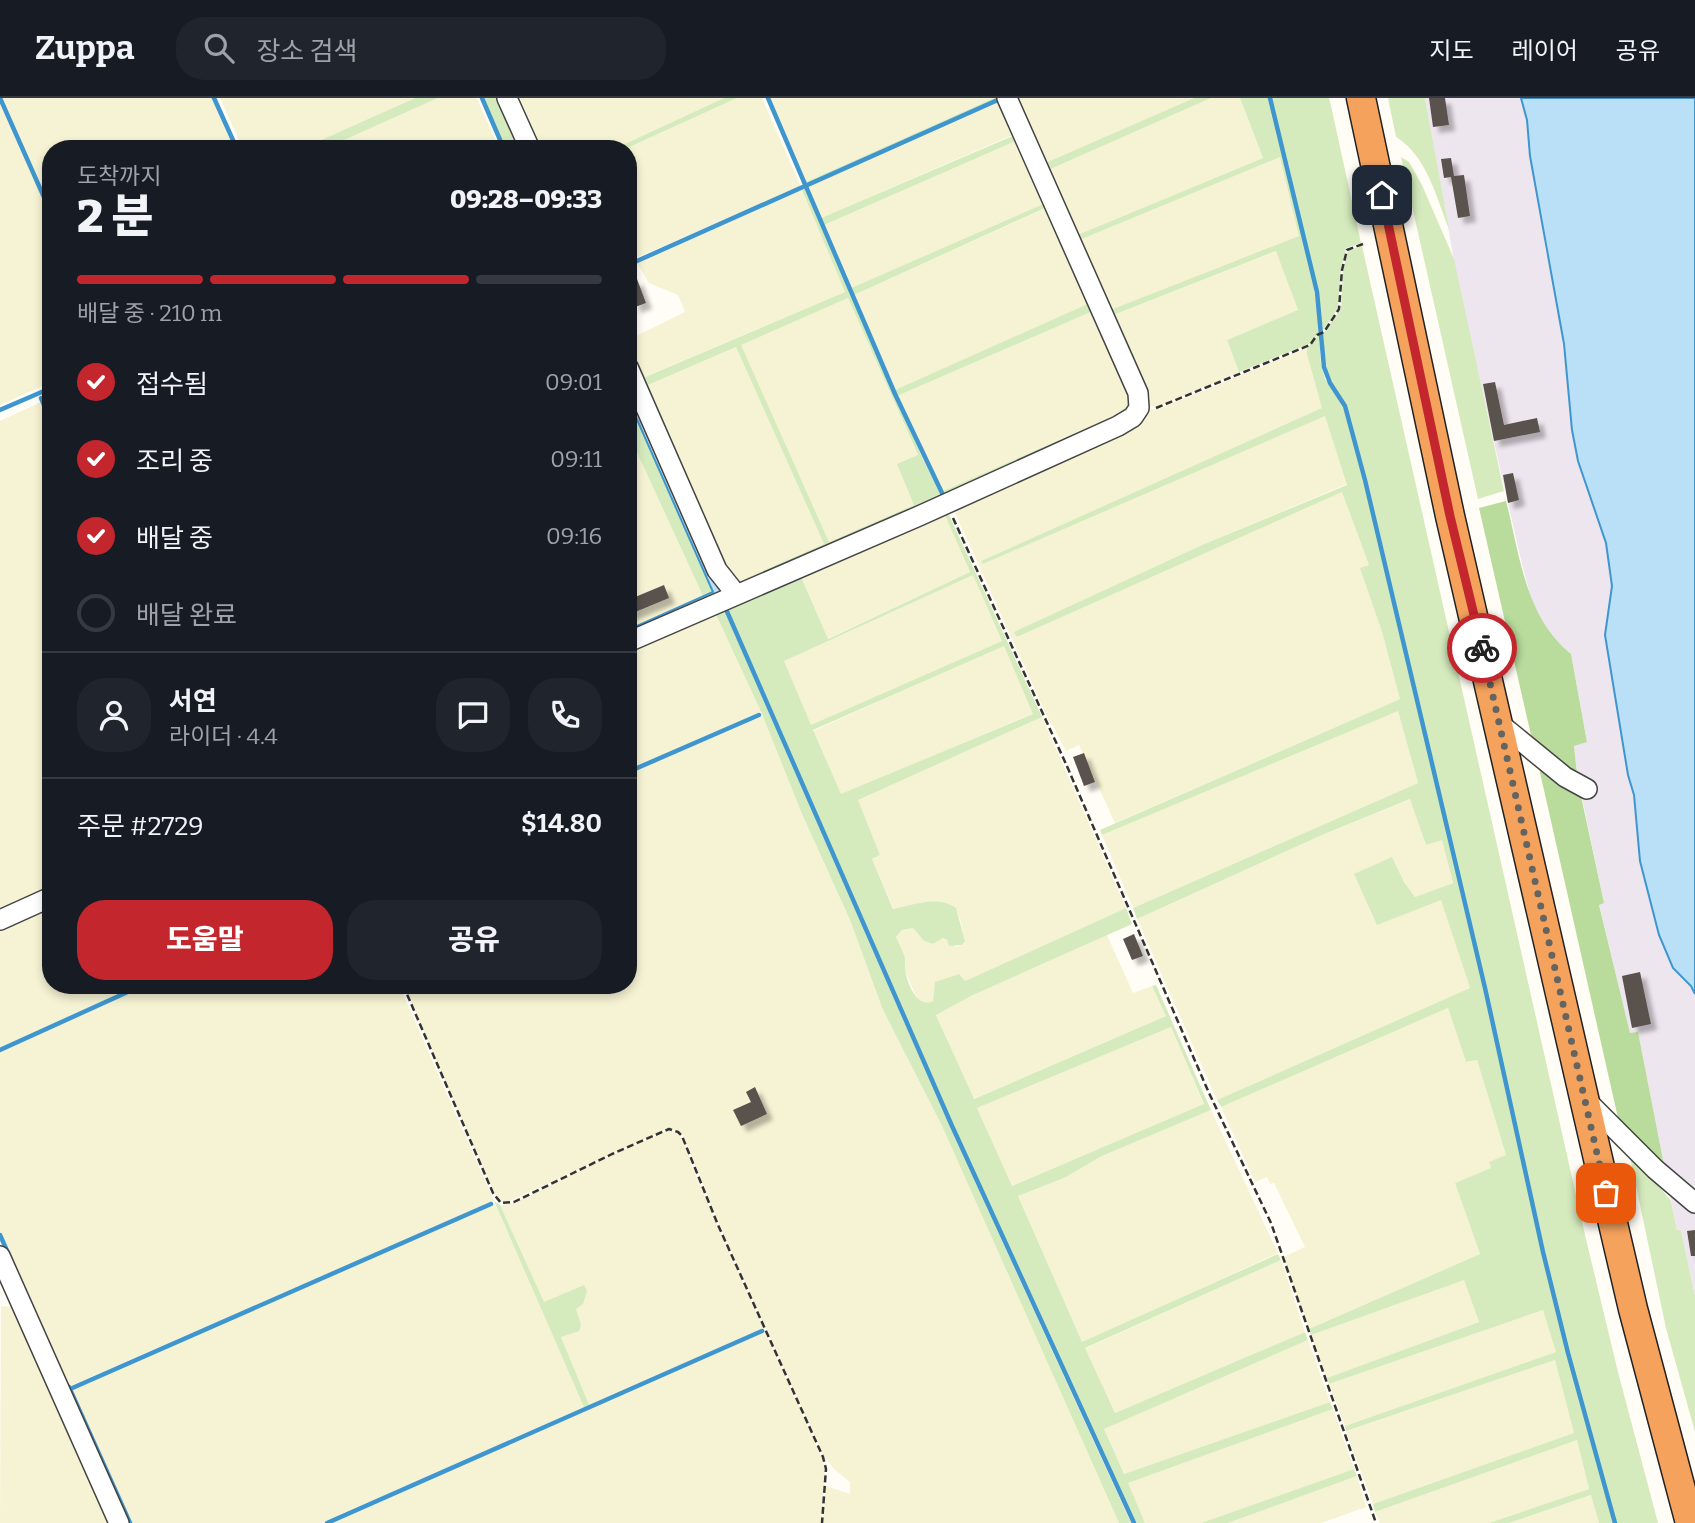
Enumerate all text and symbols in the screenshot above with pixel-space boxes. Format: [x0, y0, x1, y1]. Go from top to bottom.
search box [176, 17, 666, 80]
text: Zuppa [35, 28, 134, 68]
icon: search [200, 29, 238, 67]
text: 장소 검색 [256, 36, 357, 67]
text: 지도 [1429, 37, 1474, 65]
text: 레이어 [1512, 37, 1578, 65]
text: 공유 [1616, 37, 1660, 65]
text: 도착까지 [77, 162, 162, 190]
pin [1352, 165, 1412, 225]
icon: home [1363, 176, 1401, 214]
text: 09:28–09:33 [450, 184, 602, 215]
text: 2 분 [77, 189, 153, 244]
text: 배달 중 · 210 m [77, 299, 222, 327]
icon: check [77, 363, 115, 401]
text: 09:01 [545, 368, 602, 396]
text: 접수됨 [136, 369, 208, 400]
icon: check [77, 440, 115, 478]
text: 09:11 [550, 445, 602, 473]
text: 조리 중 [136, 446, 213, 477]
icon: check [77, 517, 115, 555]
text: 09:16 [546, 522, 602, 550]
text: 배달 중 [136, 523, 213, 554]
text: 배달 완료 [136, 600, 237, 631]
courier [1447, 613, 1517, 683]
icon: bike [1463, 629, 1501, 667]
button: person [77, 678, 151, 752]
button: chat [436, 678, 510, 752]
button: phone [528, 678, 602, 752]
text: 서연 [169, 686, 217, 717]
text: 라이더 · 4.4 [169, 722, 278, 750]
text: $14.80 [521, 808, 602, 839]
text: 주문 #2729 [77, 811, 204, 842]
button: 도움말 [77, 900, 333, 980]
button: 공유 [347, 900, 602, 980]
pin [1576, 1163, 1636, 1223]
icon: bag [1587, 1174, 1625, 1212]

